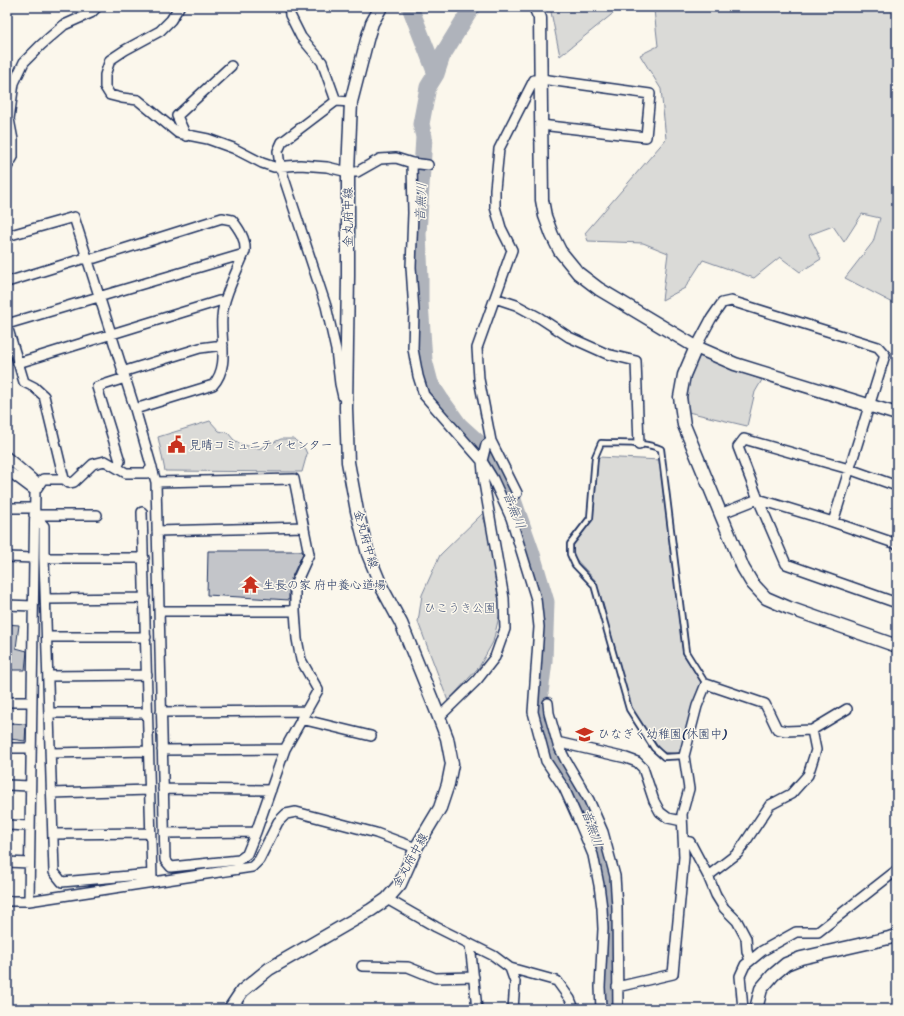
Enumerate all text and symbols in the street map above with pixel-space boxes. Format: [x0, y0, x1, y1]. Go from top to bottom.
water label: 音無川 [408, 182, 433, 222]
street label: 金丸府中線 [337, 187, 359, 247]
place label: 見晴コミュニティセンター [189, 434, 333, 456]
public building icon: 見晴コミュニティセンター [166, 435, 186, 455]
water label: 音無川 [497, 488, 532, 533]
street label: 金丸府中線 [347, 507, 385, 571]
place label: 生長の家 府中養心道場 [263, 574, 386, 596]
temple icon: 生長の家 府中養心道場 [240, 575, 260, 595]
park label: ひこうき公園 [424, 597, 496, 619]
place label: ひなぎく幼稚園(休園中) [598, 723, 727, 745]
school or university icon: ひなぎく幼稚園(休園中) [575, 724, 595, 744]
water label: 音無川 [575, 806, 610, 850]
street label: 金丸府中線 [386, 828, 434, 892]

